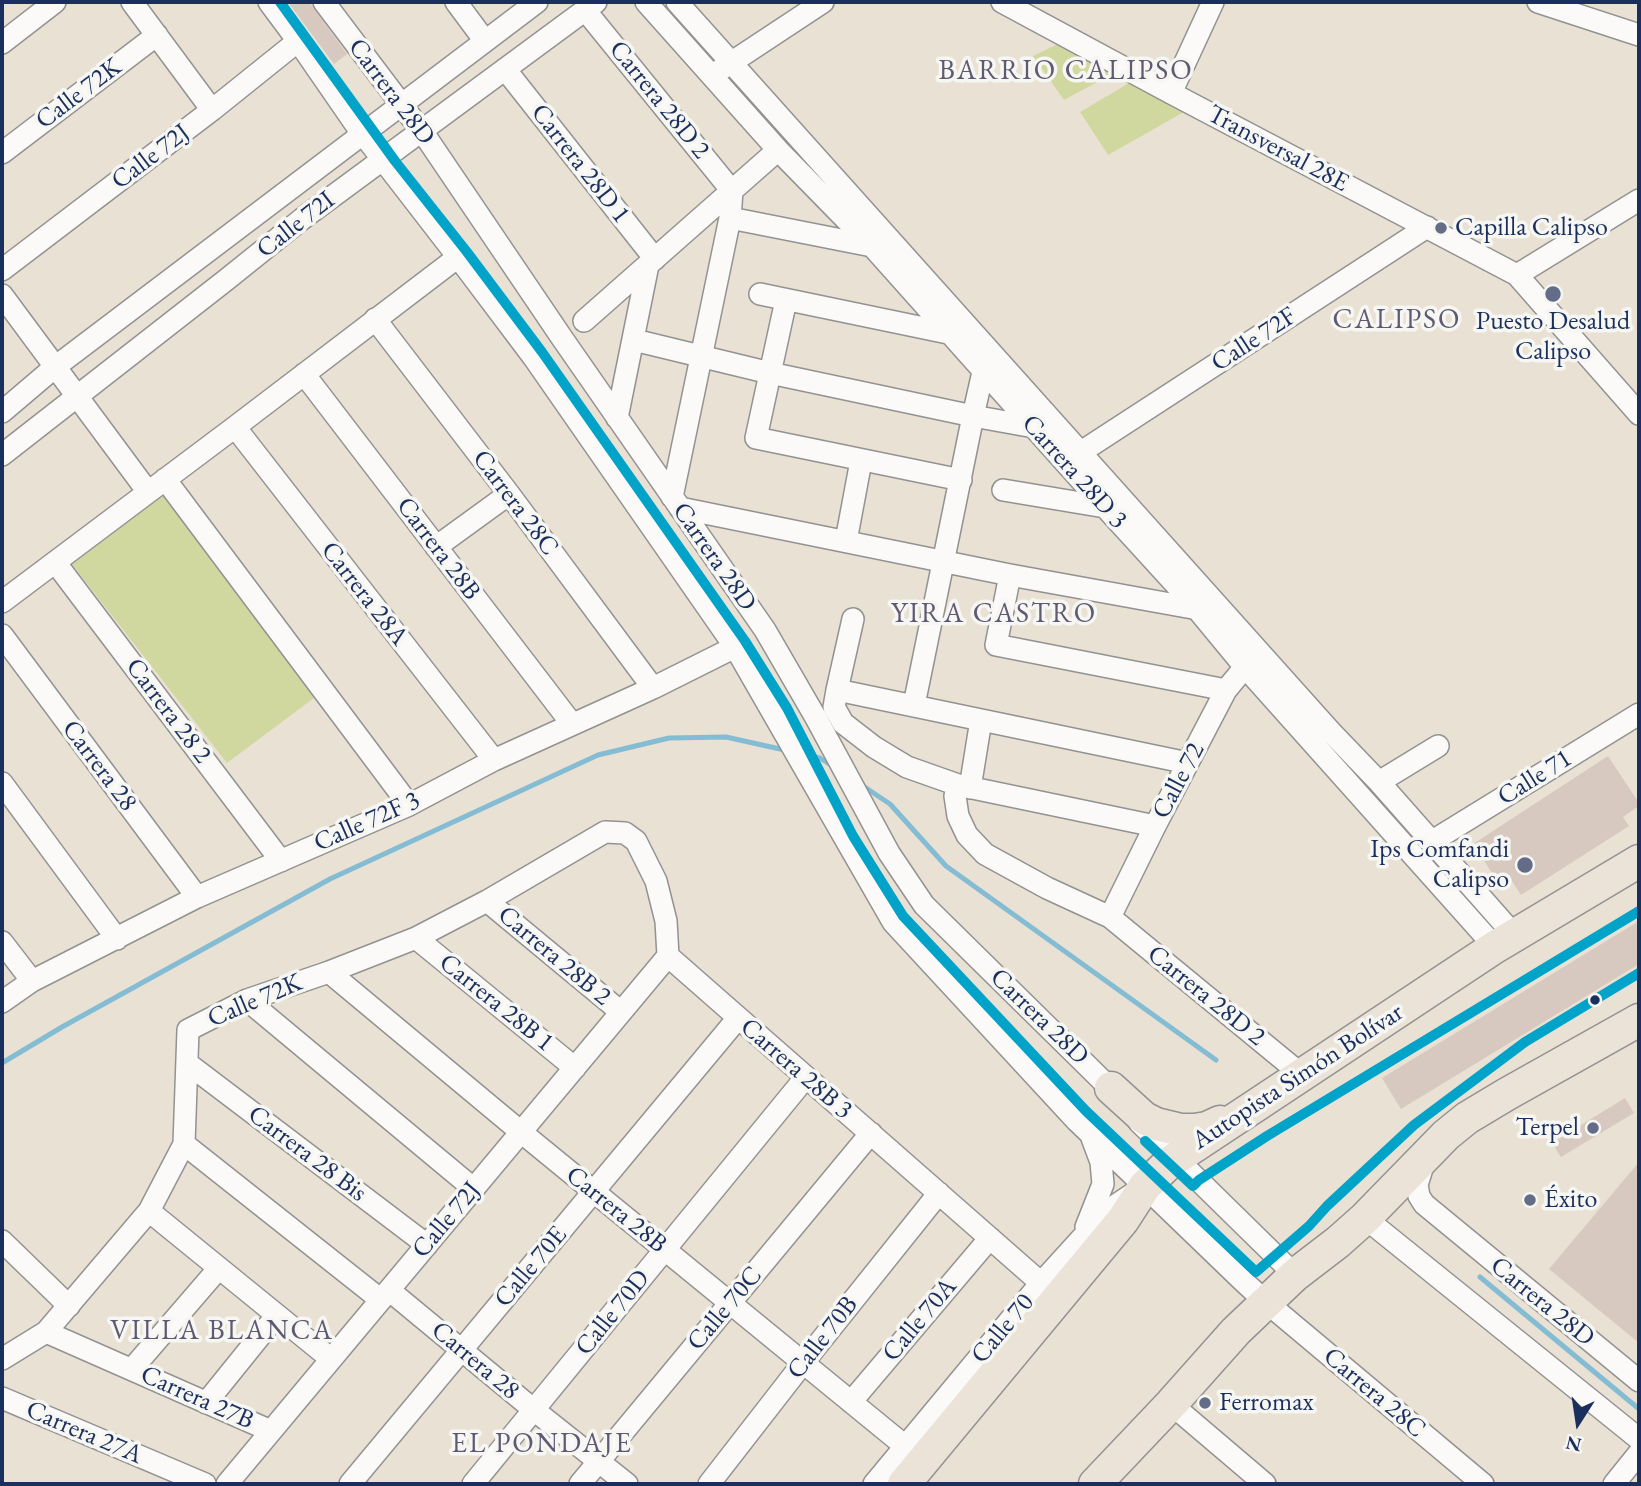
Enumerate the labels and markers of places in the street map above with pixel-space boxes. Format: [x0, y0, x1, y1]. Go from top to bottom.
place label: Capilla Calipso [1455, 212, 1608, 244]
marker: Capilla Calipso [1433, 220, 1449, 236]
marker: Puesto Desalud Calipso [1543, 284, 1563, 304]
place label: Puesto Desalud Calipso [1476, 306, 1630, 368]
place label: Ips Comfandi Calipso [1370, 834, 1509, 896]
marker: Ips Comfandi Calipso [1515, 855, 1535, 875]
unlabelled marker [1588, 993, 1602, 1007]
place label: Terpel [1516, 1112, 1579, 1144]
marker: Terpel [1585, 1120, 1601, 1136]
place label: Éxito [1544, 1184, 1597, 1216]
marker: Éxito [1522, 1192, 1538, 1208]
place label: Ferromax [1219, 1387, 1314, 1419]
marker: Ferromax [1197, 1395, 1213, 1411]

